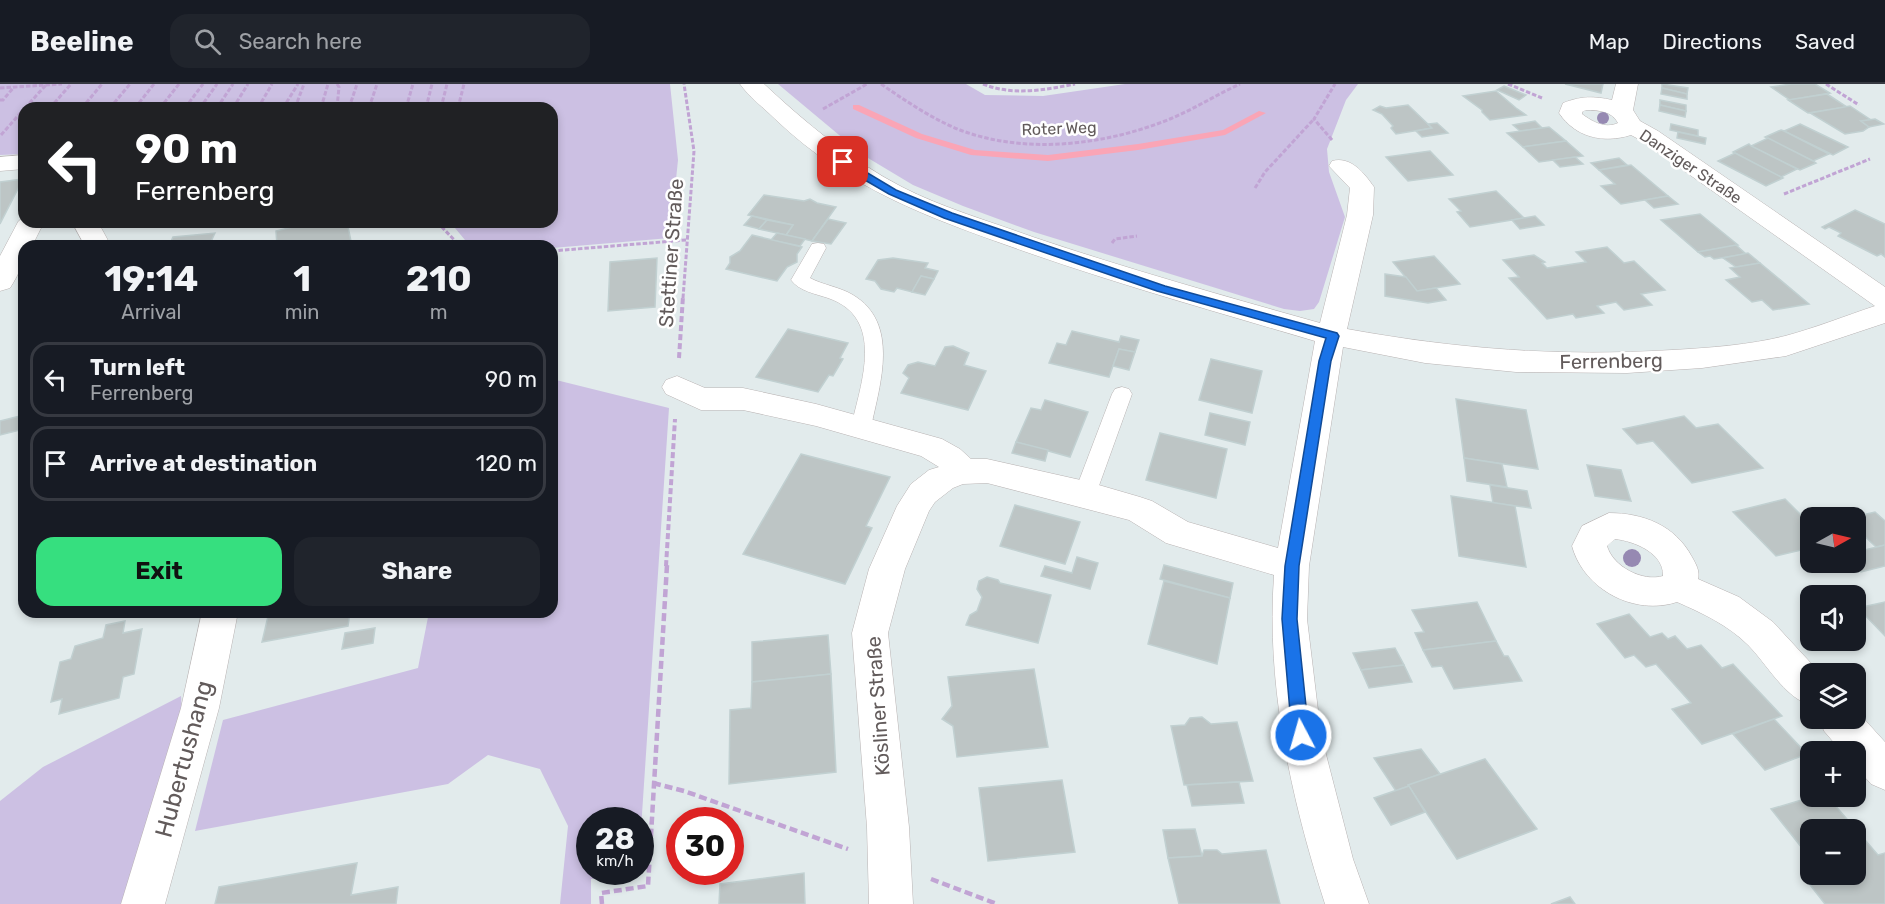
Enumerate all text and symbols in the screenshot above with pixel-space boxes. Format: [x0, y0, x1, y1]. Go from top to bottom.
search box [170, 14, 590, 68]
text: Beeline [30, 25, 134, 58]
icon: search [191, 25, 224, 58]
text: Search here [239, 28, 362, 55]
text: Map [1589, 29, 1630, 54]
text: Directions [1663, 29, 1762, 54]
text: Saved [1795, 29, 1855, 54]
street label: Roter Weg [1021, 118, 1097, 139]
text: 90 m [135, 124, 238, 174]
street label: Danziger Straße [1636, 125, 1745, 208]
icon: left [36, 126, 114, 204]
pin [817, 136, 868, 187]
icon: arrive [826, 145, 859, 178]
text: Ferrenberg [135, 175, 275, 207]
street label: Stettiner Straße [654, 178, 688, 328]
text: 19:14 [104, 257, 198, 300]
text: 1 [293, 257, 311, 300]
text: 210 [406, 257, 472, 300]
text: Arrival [121, 300, 181, 324]
text: min [285, 300, 319, 324]
text: m [430, 300, 448, 324]
street label: Ferrenberg [1559, 348, 1663, 374]
text: Turn left [90, 354, 185, 381]
icon: left [39, 363, 72, 396]
text: 90 m [485, 366, 537, 393]
text: Ferrenberg [90, 381, 193, 405]
icon: arrive [39, 447, 72, 480]
text: Arrive at destination [90, 450, 317, 477]
text: 120 m [476, 450, 537, 477]
north arrow [1800, 507, 1866, 573]
map controls [1800, 507, 1866, 885]
button: Exit [36, 537, 282, 606]
button: Share [294, 537, 540, 606]
button: sound [1800, 585, 1866, 651]
street label: Kösliner Straße [861, 635, 895, 777]
button: layers [1800, 663, 1866, 729]
street label: Hubertushang [150, 678, 218, 840]
position arrow [1269, 703, 1333, 767]
button: + [1800, 741, 1866, 807]
speed limit sign: 30 [666, 807, 744, 885]
button: − [1800, 819, 1866, 885]
text: 28 [595, 821, 635, 857]
text: km/h [596, 852, 634, 870]

